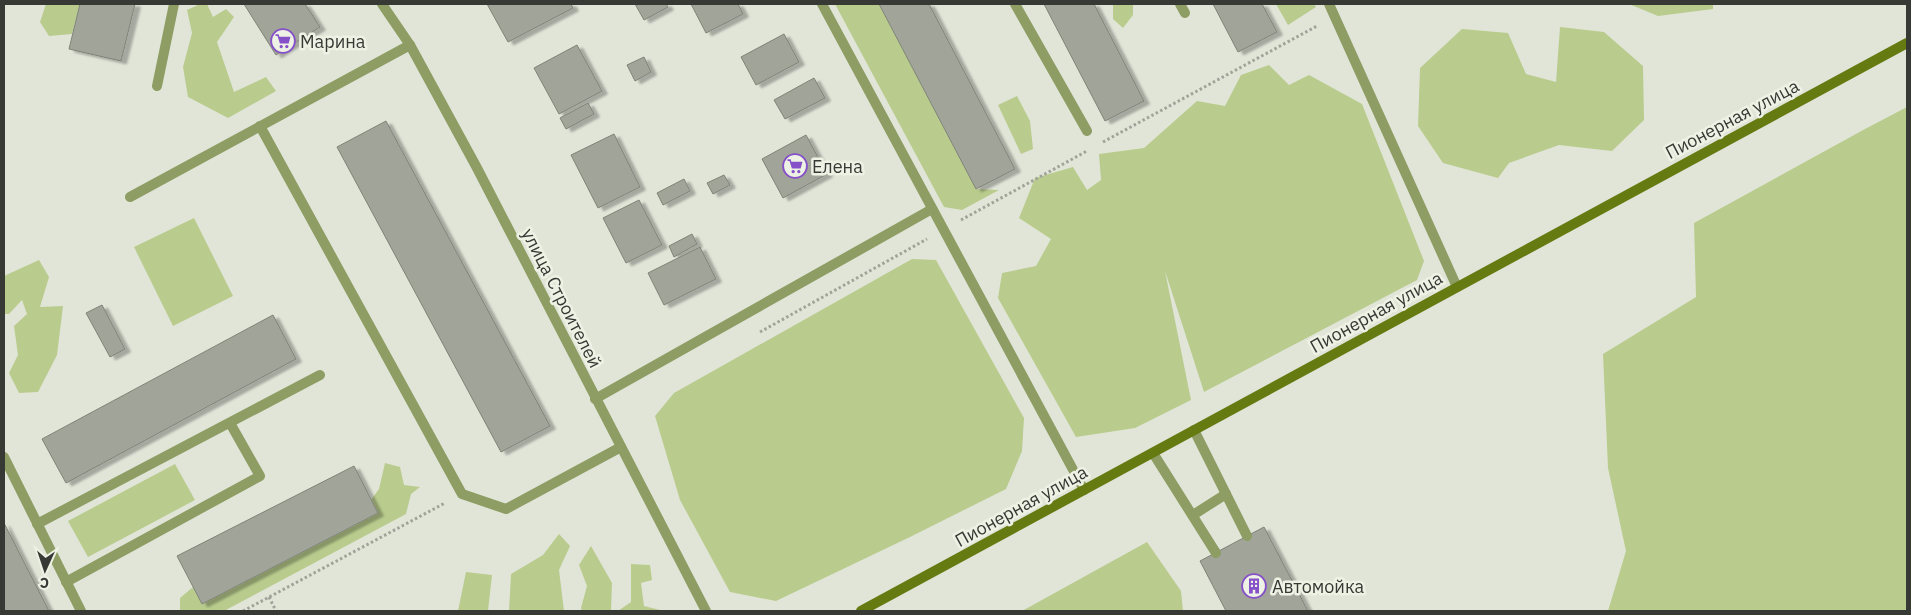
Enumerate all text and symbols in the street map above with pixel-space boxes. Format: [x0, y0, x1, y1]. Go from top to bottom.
supermarket icon: Марина [270, 28, 296, 54]
place label: Марина [300, 30, 366, 53]
street label: Пионерная улица [1661, 74, 1803, 164]
supermarket icon: Елена [782, 153, 808, 179]
place label: Елена [812, 155, 863, 178]
street label: улица Строителей [517, 224, 607, 372]
street label: Пионерная улица [1306, 266, 1447, 358]
street label: Пионерная улица [951, 460, 1092, 552]
north arrow [20, 545, 70, 595]
building icon: Автомойка [1241, 573, 1267, 599]
text: С [39, 574, 49, 592]
place label: Автомойка [1272, 575, 1365, 598]

